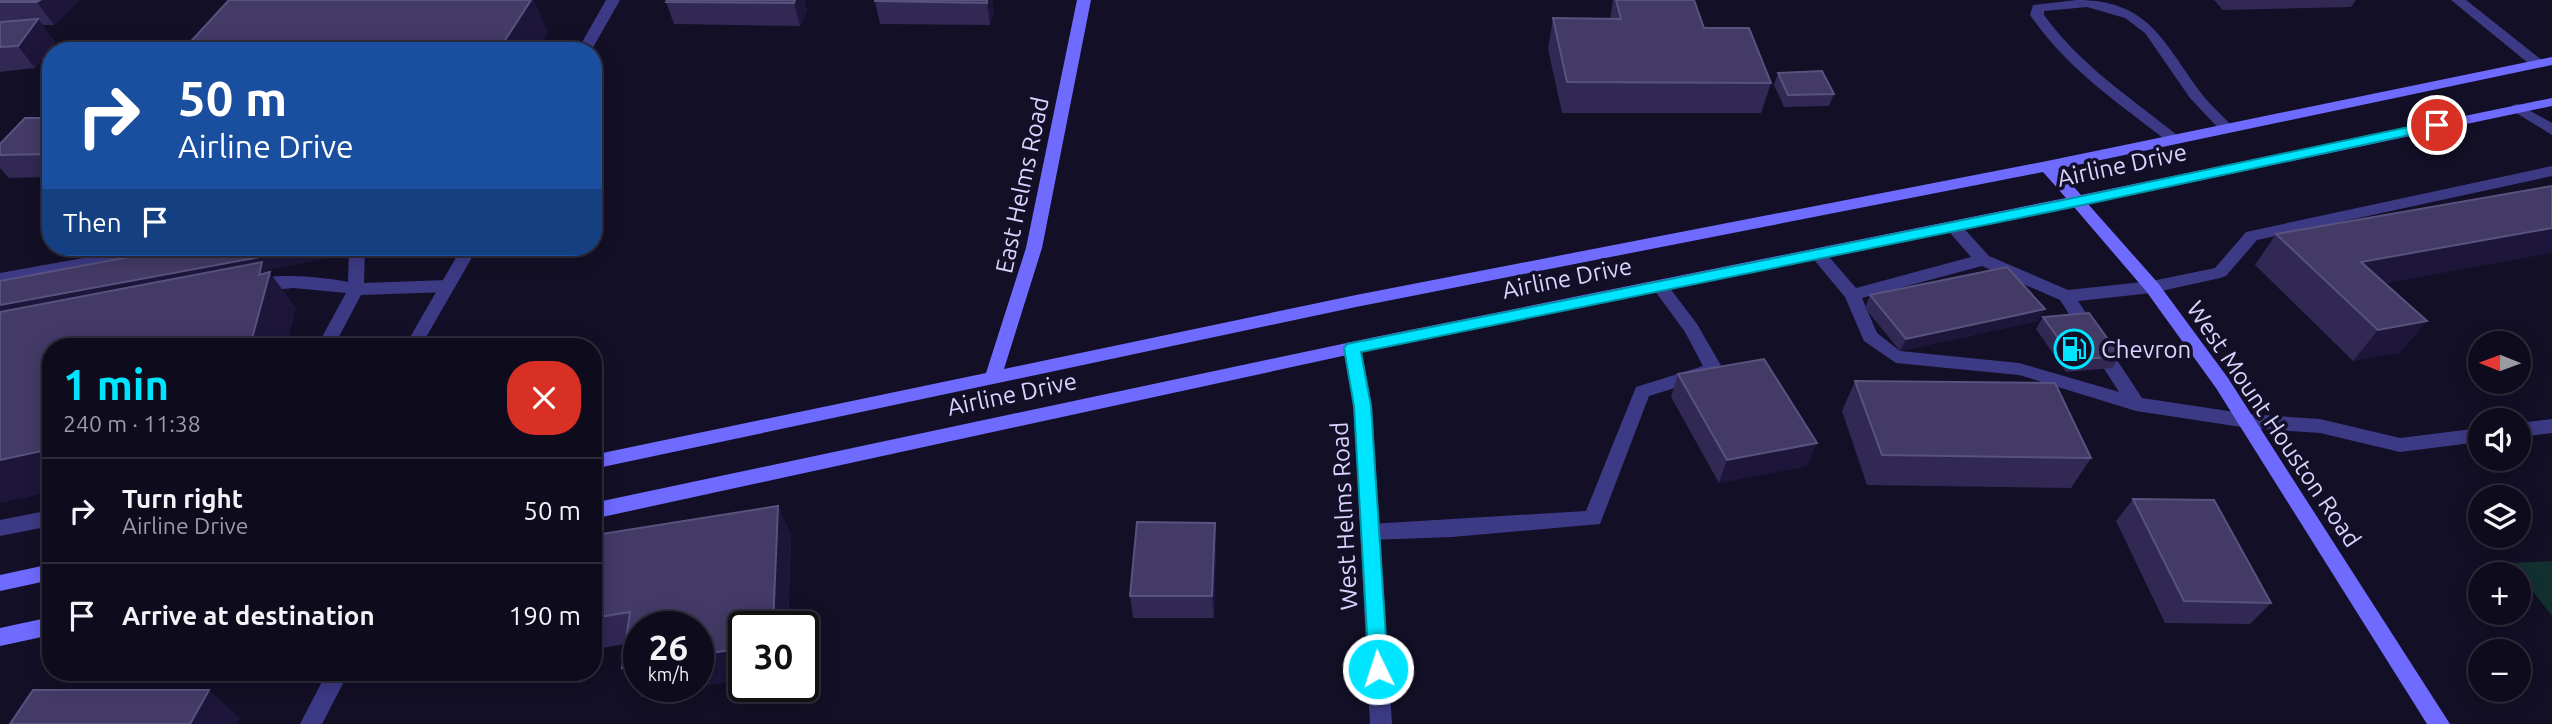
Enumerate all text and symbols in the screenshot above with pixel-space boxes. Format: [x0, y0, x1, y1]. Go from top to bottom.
icon: right [63, 70, 154, 161]
text: 50 m [178, 70, 287, 125]
street label: East Helms Road [990, 94, 1054, 276]
pin [2407, 95, 2467, 155]
icon: arrive [2418, 106, 2456, 144]
text: Airline Drive [178, 128, 354, 164]
street label: Airline Drive [2055, 138, 2189, 192]
icon: arrive [136, 203, 174, 241]
text: Then [63, 208, 122, 237]
street label: Airline Drive [1500, 252, 1634, 304]
street label: West Mount Houston Road [2182, 296, 2366, 552]
fuel station icon: Chevron [2053, 328, 2095, 370]
north arrow [2468, 331, 2530, 394]
map controls [2468, 331, 2531, 702]
place label: Chevron [2101, 336, 2191, 363]
text: 1 min [63, 361, 169, 408]
button: close [507, 361, 581, 435]
street label: Airline Drive [945, 367, 1079, 421]
button: sound [2468, 408, 2531, 471]
text: 240 m · 11:38 [63, 411, 201, 436]
street label: West Helms Road [1326, 421, 1362, 611]
text: Turn right [122, 484, 243, 513]
button: layers [2468, 485, 2531, 548]
icon: right [63, 492, 101, 530]
text: 50 m [523, 496, 581, 525]
text: Airline Drive [122, 513, 248, 538]
button: + [2468, 562, 2531, 625]
icon: arrive [63, 597, 101, 635]
text: Arrive at destination [122, 601, 375, 630]
text: 190 m [509, 601, 581, 630]
speed limit sign: 30 [728, 611, 819, 702]
text: 26 [649, 627, 688, 667]
position arrow [1341, 632, 1415, 706]
button: − [2468, 639, 2531, 702]
text: km/h [648, 664, 689, 684]

